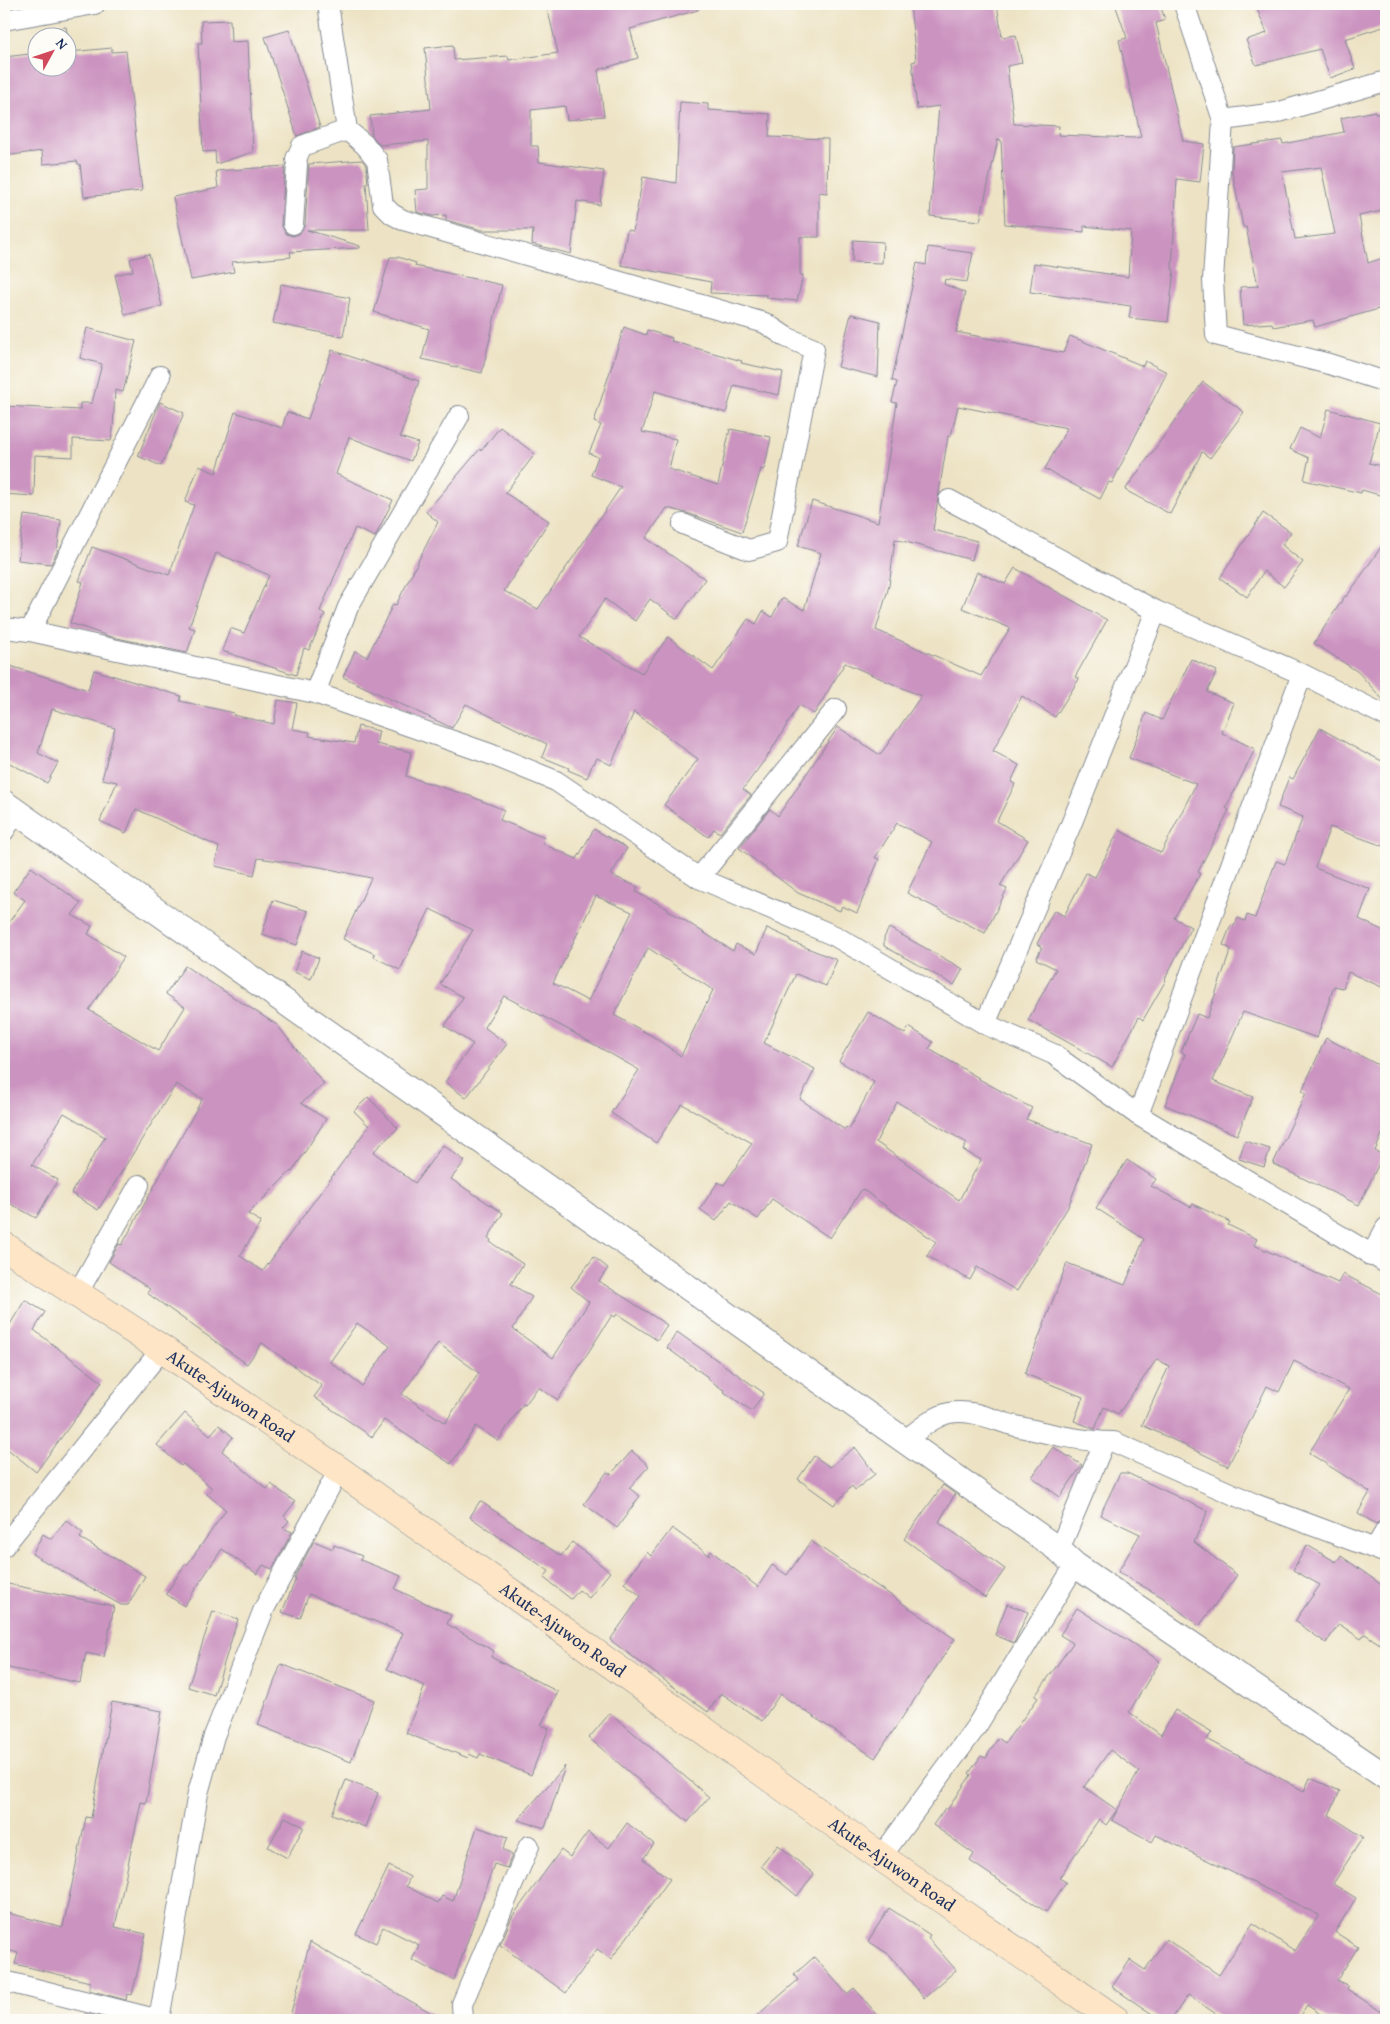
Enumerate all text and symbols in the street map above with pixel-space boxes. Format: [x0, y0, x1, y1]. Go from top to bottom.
north arrow [28, 28, 78, 78]
text: N [51, 34, 73, 54]
street label: Akute-Ajuwon Road [162, 1342, 301, 1449]
street label: Akute-Ajuwon Road [494, 1575, 632, 1684]
street label: Akute-Ajuwon Road [823, 1810, 962, 1918]

